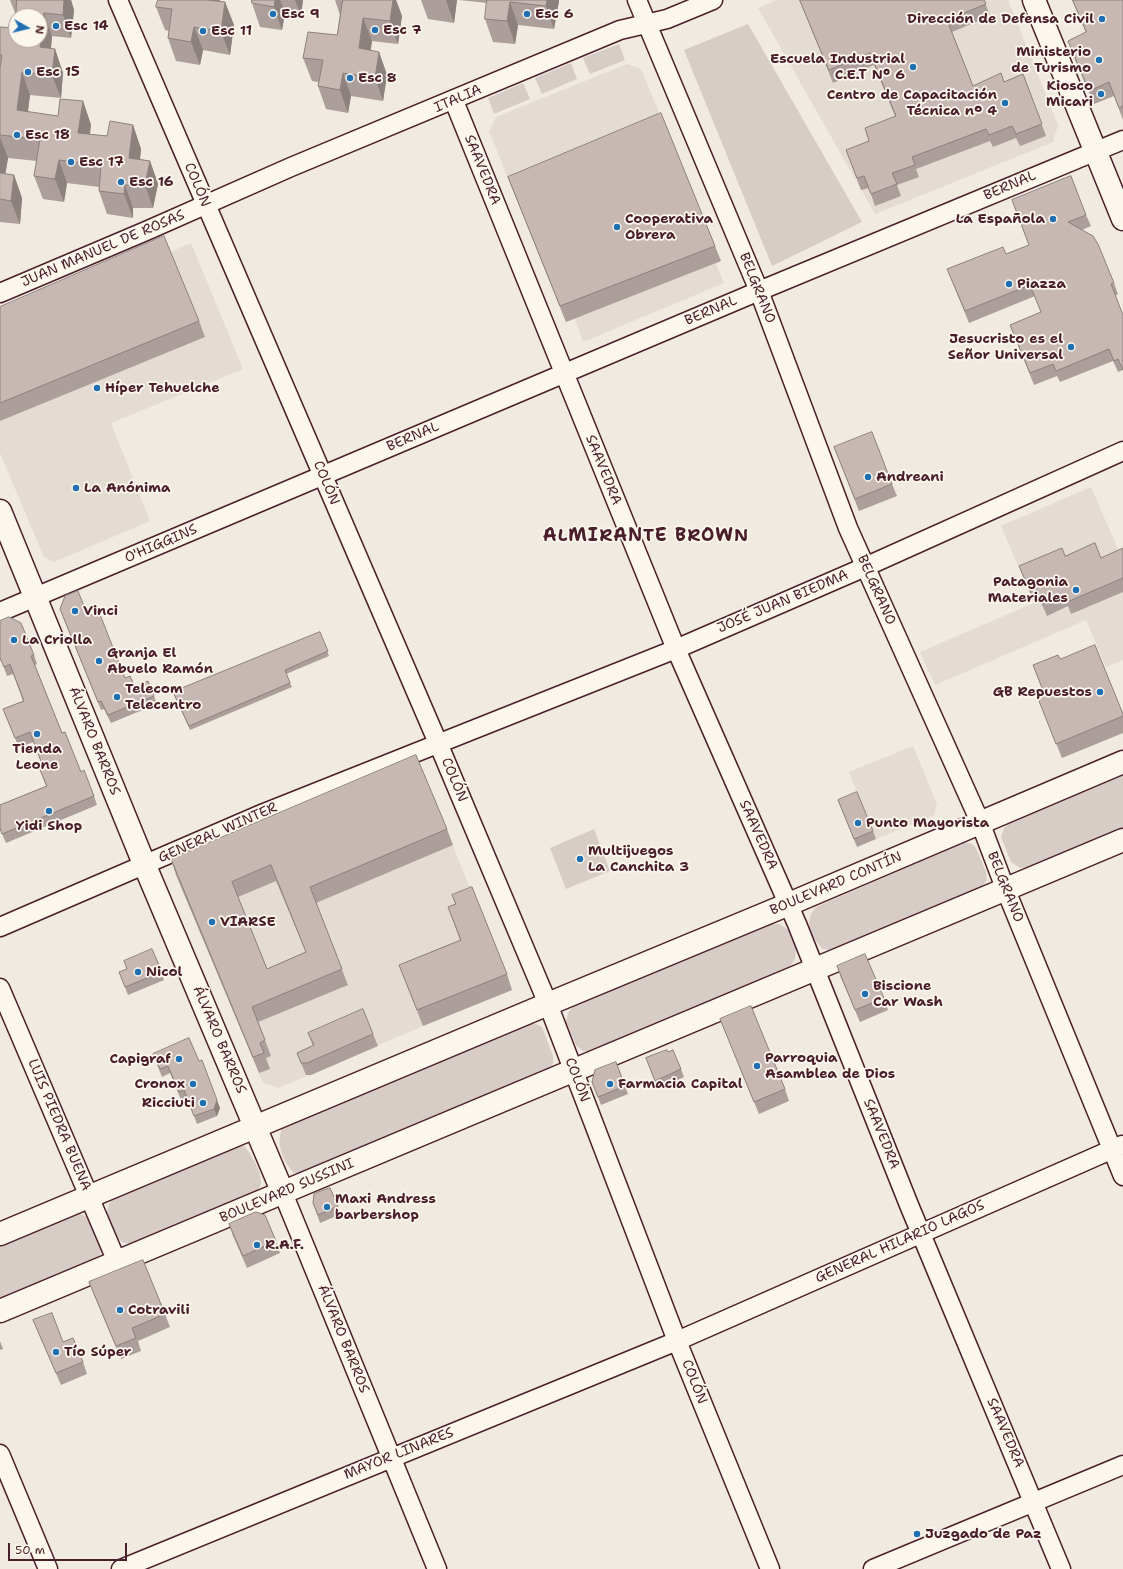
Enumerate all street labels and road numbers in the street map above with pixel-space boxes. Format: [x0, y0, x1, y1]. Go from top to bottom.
street label: ITALIA [432, 81, 484, 117]
street label: SAAVEDRA [460, 132, 504, 208]
street label: COLÓN [180, 160, 214, 210]
street label: BERNAL [981, 167, 1039, 205]
street label: JUAN MANUEL DE ROSAS [19, 207, 187, 291]
street label: BELGRANO [735, 250, 779, 326]
street label: BERNAL [682, 292, 740, 330]
street label: BERNAL [384, 418, 442, 456]
street label: SAAVEDRA [581, 432, 625, 508]
street label: COLÓN [309, 458, 343, 508]
street label: O'HIGGINS [122, 521, 200, 567]
street label: BELGRANO [853, 552, 899, 628]
street label: JOSÉ JUAN BIEDMA [715, 567, 851, 637]
street label: ÁLVARO BARROS [65, 684, 123, 798]
street label: COLÓN [437, 755, 471, 805]
street label: SAAVEDRA [735, 798, 781, 872]
street label: GENERAL WINTER [156, 799, 280, 867]
street label: BOULEVARD CONTÍN [768, 849, 904, 919]
street label: BELGRANO [983, 849, 1027, 925]
street label: ÁLVARO BARROS [189, 984, 249, 1096]
street label: COLÓN [561, 1055, 593, 1105]
street label: LUIS PIEDRA BUENA [24, 1057, 94, 1193]
street label: SAAVEDRA [859, 1096, 903, 1172]
street label: BOULEVARD SUSSINI [217, 1155, 357, 1227]
street label: GENERAL HILARIO LAGOS [813, 1197, 987, 1287]
street label: ÁLVARO BARROS [314, 1282, 372, 1396]
street label: COLÓN [678, 1357, 710, 1407]
street label: SAAVEDRA [983, 1395, 1027, 1471]
street label: MAYOR LINARES [342, 1424, 456, 1484]

